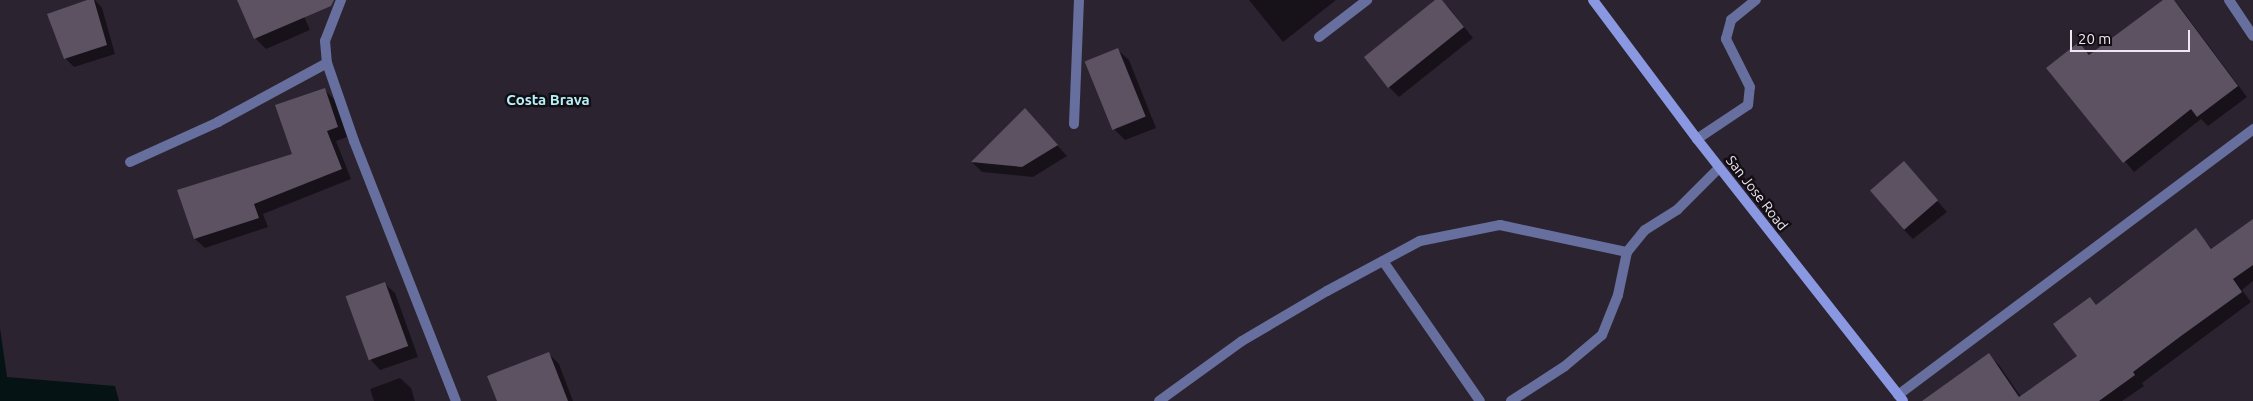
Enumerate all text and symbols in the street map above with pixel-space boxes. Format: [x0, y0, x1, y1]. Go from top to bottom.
scale bar [2073, 20, 2193, 52]
text: 20 m [2078, 30, 2111, 47]
district label: Costa Brava [506, 91, 590, 109]
street label: San Jose Road [1723, 152, 1791, 234]

